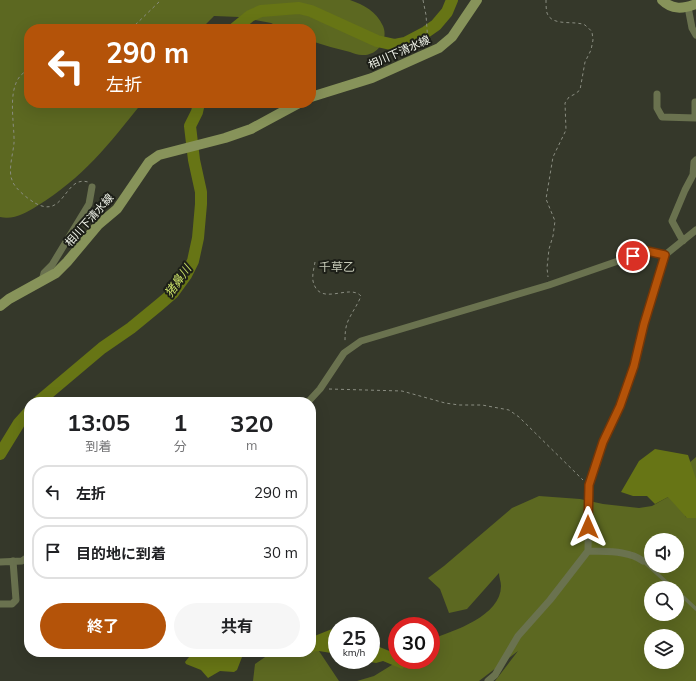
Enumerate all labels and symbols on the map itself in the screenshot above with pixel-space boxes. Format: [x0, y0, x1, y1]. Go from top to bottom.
street label: 相川下清水線 [366, 32, 432, 72]
street label: 相川下清水線 [62, 191, 116, 249]
pin [616, 239, 650, 273]
district label: 千草乙 [319, 259, 355, 274]
water label: 猪鼻川 [161, 260, 195, 300]
position arrow [567, 506, 609, 548]
speed limit sign: 30 [388, 617, 440, 669]

